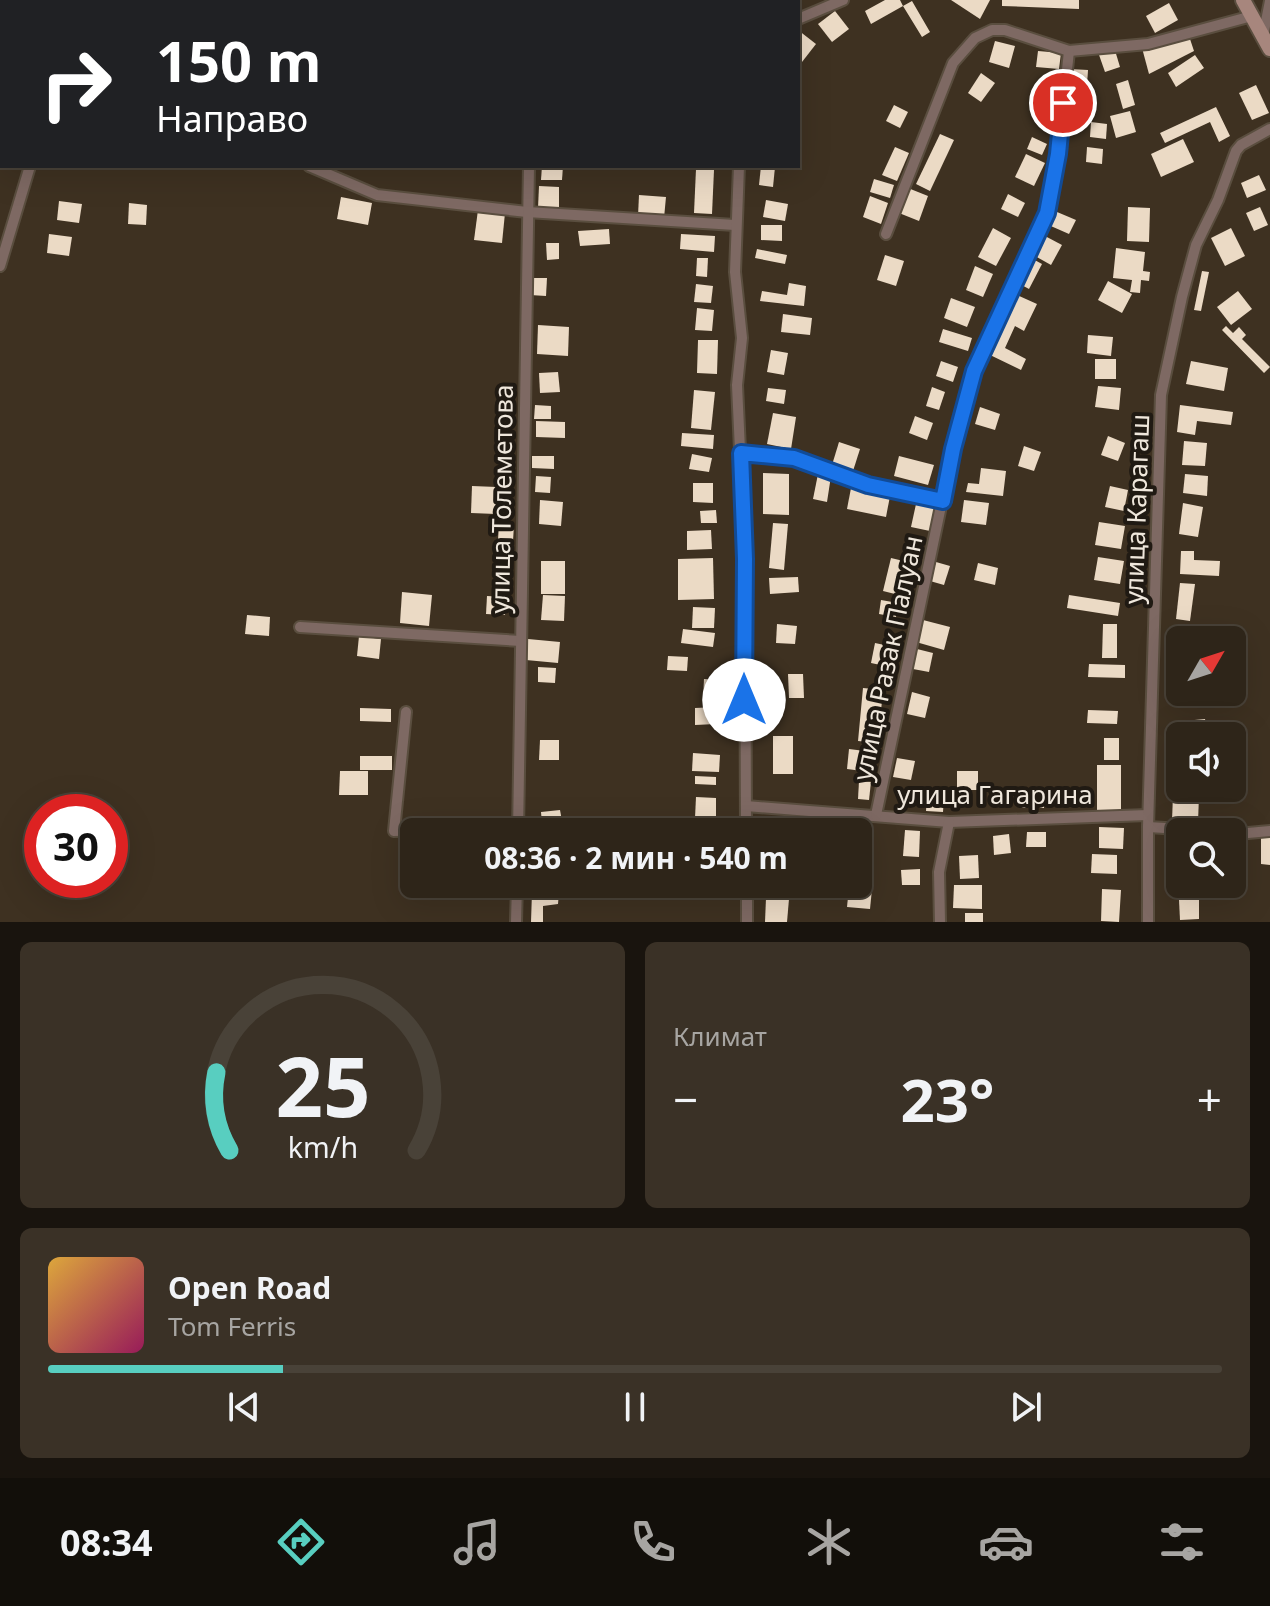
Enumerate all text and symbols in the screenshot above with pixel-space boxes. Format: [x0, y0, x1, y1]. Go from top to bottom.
text: 150 m [156, 22, 321, 98]
icon: right [24, 32, 128, 136]
pin [1029, 69, 1097, 137]
icon: arrive [1041, 81, 1085, 125]
text: Направо [156, 94, 308, 143]
street label: улица Толеметова [481, 384, 521, 614]
street label: улица Карагаш [1115, 413, 1157, 605]
street label: улица Разак Палуан [843, 532, 931, 784]
north arrow [1166, 626, 1246, 706]
map controls [1166, 626, 1246, 898]
position arrow [702, 658, 786, 742]
button: sound [1166, 722, 1246, 802]
street label: улица Гагарина [897, 776, 1093, 812]
speed limit sign: 30 [24, 794, 128, 898]
button: search [1166, 818, 1246, 898]
text: 08:36 · 2 мин · 540 m [484, 837, 788, 878]
text: Климат [673, 1018, 767, 1054]
text: 25 [275, 1028, 370, 1141]
text: 23° [900, 1058, 995, 1140]
text: − [673, 1069, 698, 1129]
text: + [1197, 1069, 1222, 1129]
text: km/h [287, 1127, 358, 1166]
text: Open Road [168, 1267, 331, 1308]
text: Tom Ferris [168, 1308, 296, 1344]
icon: previous [222, 1385, 266, 1429]
icon: pause [613, 1385, 657, 1429]
icon: next [1004, 1385, 1048, 1429]
icon: directions [273, 1514, 329, 1570]
icon: music [449, 1514, 505, 1570]
icon: phone [625, 1514, 681, 1570]
icon: climate [801, 1514, 857, 1570]
icon: car [978, 1514, 1034, 1570]
icon: filters [1154, 1514, 1210, 1570]
text: 08:34 [60, 1518, 153, 1567]

